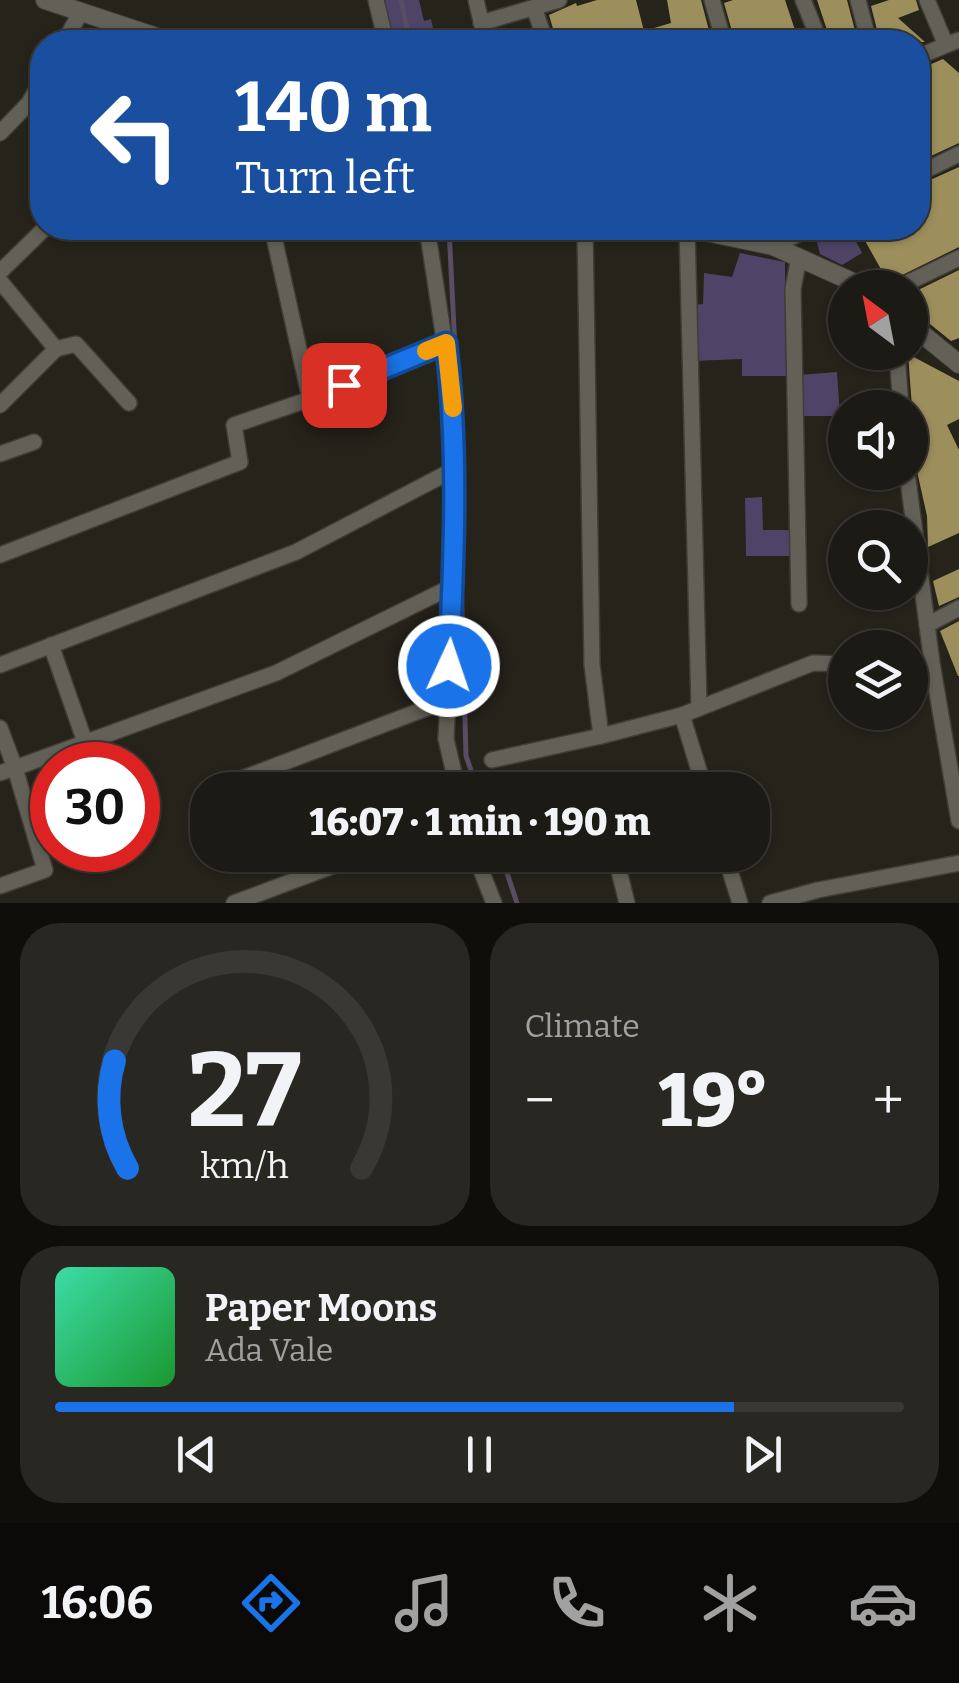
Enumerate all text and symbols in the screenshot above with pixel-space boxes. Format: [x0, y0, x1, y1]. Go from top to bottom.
text: 140 m [235, 66, 432, 150]
icon: left [70, 70, 200, 200]
text: Turn left [235, 151, 415, 205]
north arrow [828, 270, 928, 370]
map controls [828, 270, 928, 730]
pin [302, 343, 387, 428]
icon: arrive [317, 358, 372, 413]
button: sound [828, 390, 928, 490]
button: search [828, 510, 928, 610]
position arrow [397, 614, 501, 718]
button: layers [828, 630, 928, 730]
speed limit sign: 30 [30, 742, 160, 872]
text: 16:07 · 1 min · 190 m [310, 799, 650, 845]
text: Climate [525, 1007, 640, 1045]
text: 27 [188, 1029, 302, 1154]
text: 19° [659, 1056, 769, 1146]
text: − [525, 1068, 555, 1134]
text: + [873, 1068, 904, 1134]
text: km/h [201, 1145, 289, 1187]
text: Paper Moons [205, 1285, 437, 1331]
text: Ada Vale [205, 1331, 333, 1369]
icon: previous [169, 1427, 224, 1482]
icon: pause [452, 1427, 507, 1482]
icon: next [735, 1427, 790, 1482]
icon: directions [236, 1568, 306, 1638]
icon: music [389, 1568, 459, 1638]
icon: phone [542, 1568, 612, 1638]
icon: climate [695, 1568, 765, 1638]
icon: car [848, 1568, 918, 1638]
text: 16:06 [41, 1576, 153, 1630]

